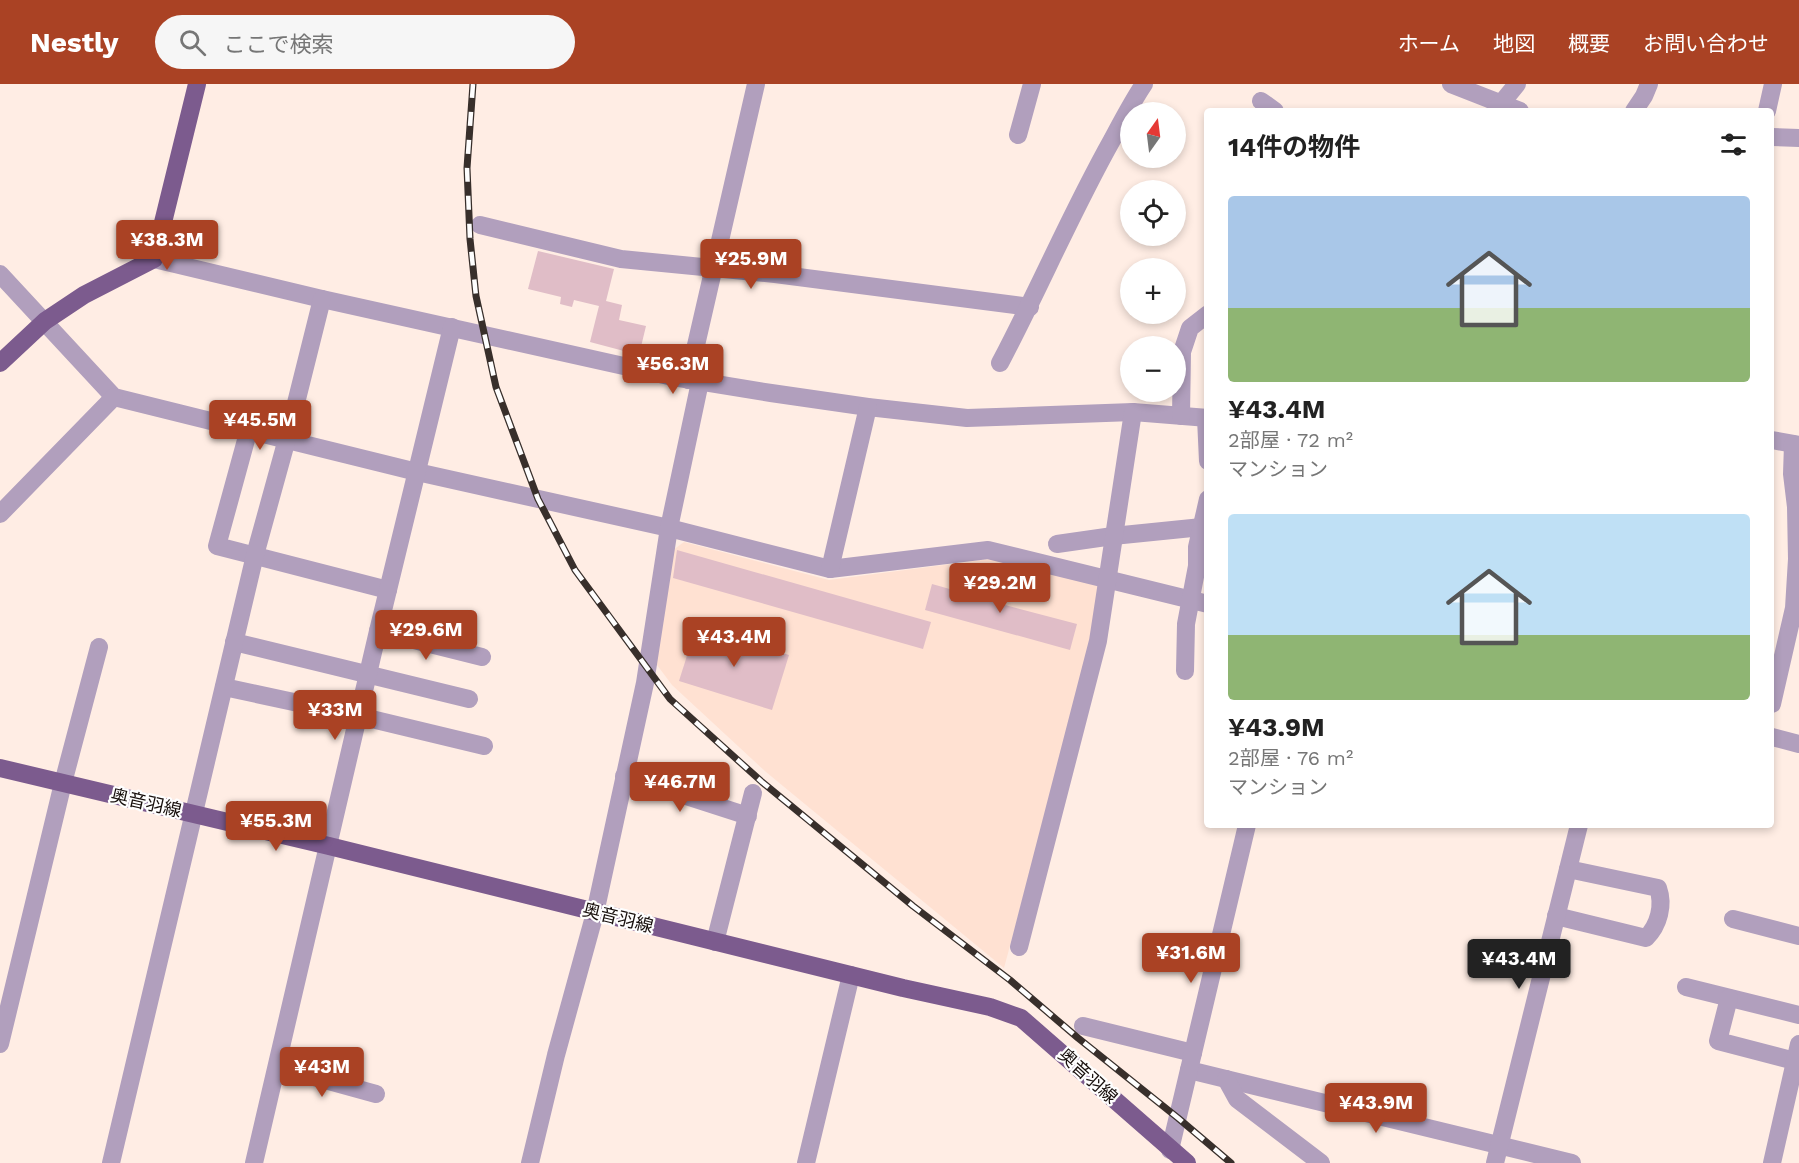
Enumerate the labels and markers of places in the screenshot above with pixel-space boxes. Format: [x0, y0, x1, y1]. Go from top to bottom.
pin: ¥38.3M [118, 220, 216, 271]
pin: ¥25.9M [702, 239, 800, 290]
pin: ¥56.3M [624, 344, 722, 395]
pin: ¥45.5M [211, 400, 309, 451]
pin: ¥29.2M [951, 563, 1049, 614]
pin: ¥29.6M [377, 610, 475, 661]
pin: ¥43.4M [685, 617, 783, 668]
pin: ¥33M [299, 690, 371, 741]
pin: ¥46.7M [631, 762, 729, 813]
pin: ¥55.3M [227, 801, 325, 852]
pin: ¥31.6M [1142, 933, 1240, 984]
pin: ¥43.4M [1470, 939, 1568, 990]
pin: ¥43M [286, 1047, 358, 1098]
pin: ¥43.9M [1327, 1083, 1425, 1134]

